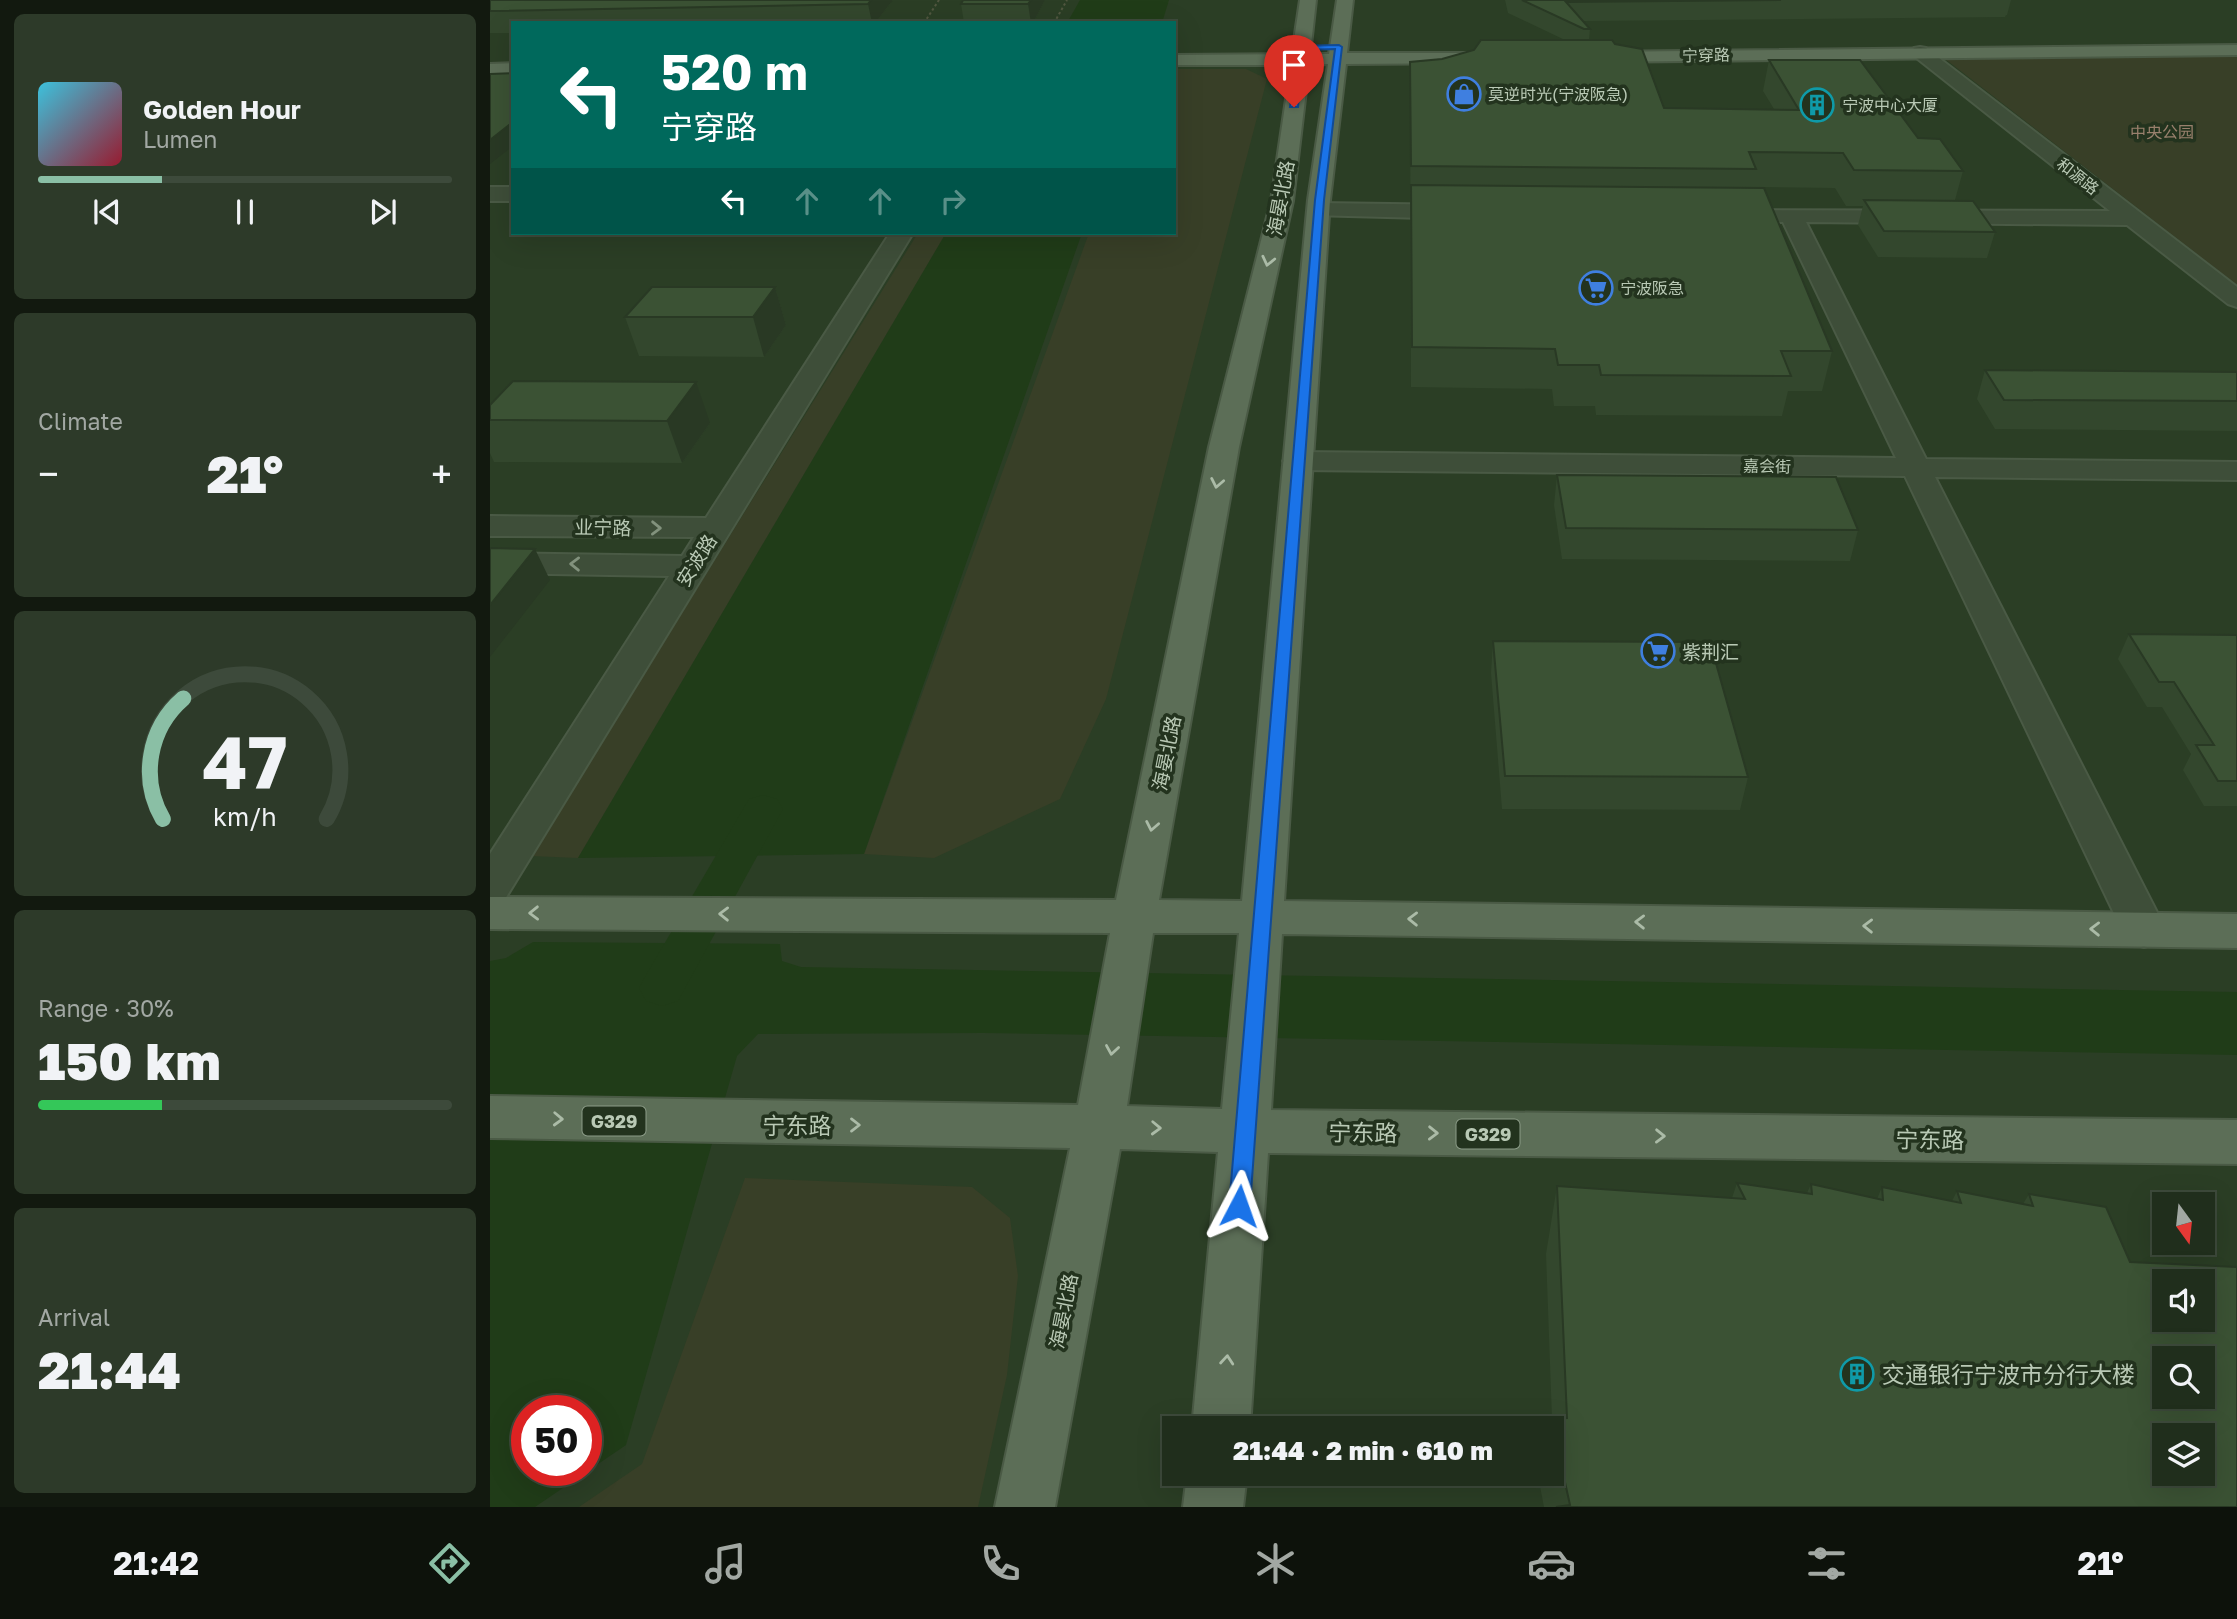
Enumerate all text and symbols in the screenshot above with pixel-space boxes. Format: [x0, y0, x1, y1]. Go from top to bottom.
pin [1264, 35, 1324, 107]
text: 520 m [661, 42, 808, 101]
street label: 宁穿路 [1682, 45, 1730, 65]
icon: arrive [1275, 46, 1313, 84]
icon: left [546, 49, 637, 140]
shop icon: 莫逆时光(宁波阪急) [1445, 75, 1483, 113]
place label: 莫逆时光(宁波阪急) [1488, 84, 1628, 104]
building icon: 宁波中心大厦 [1798, 86, 1836, 124]
text: Golden Hour [143, 94, 301, 125]
place label: 宁波中心大厦 [1842, 95, 1938, 115]
text: 宁穿路 [661, 108, 757, 146]
park label: 中央公园 [2130, 122, 2194, 142]
text: Lumen [143, 125, 217, 153]
street label: 和源路 [2053, 153, 2103, 199]
street label: 海晏北路 [1262, 159, 1298, 237]
icon: left [715, 182, 753, 220]
icon: ahead [788, 182, 826, 220]
icon: ahead [861, 182, 899, 220]
icon: right [934, 182, 972, 220]
icon: previous [88, 193, 126, 231]
icon: pause [226, 193, 264, 231]
icon: next [364, 193, 402, 231]
one-way arrow [1262, 255, 1276, 267]
supermarket icon: 宁波阪急 [1577, 269, 1615, 307]
place label: 宁波阪急 [1620, 278, 1684, 298]
text: Climate [38, 407, 123, 435]
text: 21° [207, 442, 283, 504]
text: − [38, 451, 59, 496]
text: + [431, 451, 452, 496]
street label: 嘉会街 [1743, 456, 1791, 476]
one-way arrow [1210, 477, 1225, 489]
street label: 业宁路 [574, 515, 632, 539]
one-way arrow [651, 520, 662, 536]
street label: 安波路 [671, 530, 721, 590]
one-way arrow [569, 556, 580, 572]
supermarket icon: 紫荆汇 [1639, 632, 1677, 670]
place label: 紫荆汇 [1682, 640, 1739, 663]
street label: 海晏北路 [1147, 713, 1185, 793]
text: 47 [202, 719, 288, 806]
text: km/h [213, 801, 277, 832]
one-way arrow [1145, 820, 1160, 832]
one-way arrow [529, 905, 539, 921]
one-way arrow [718, 906, 729, 922]
one-way arrow [1407, 911, 1418, 927]
one-way arrow [1635, 915, 1646, 930]
one-way arrow [1862, 918, 1873, 934]
one-way arrow [2090, 922, 2101, 937]
text: Range · 30% [38, 994, 173, 1022]
text: 150 km [38, 1029, 221, 1091]
one-way arrow [1105, 1045, 1120, 1056]
road number: G329 [582, 1106, 646, 1136]
one-way arrow [553, 1111, 564, 1127]
street label: 宁东路 [763, 1111, 832, 1139]
one-way arrow [851, 1117, 861, 1133]
street label: 宁东路 [1328, 1117, 1398, 1147]
one-way arrow [1152, 1120, 1162, 1136]
road number: G329 [1457, 1120, 1520, 1148]
street label: 宁东路 [1895, 1124, 1965, 1154]
one-way arrow [1428, 1125, 1439, 1141]
one-way arrow [1656, 1128, 1666, 1144]
position arrow [1202, 1169, 1276, 1243]
north arrow [2152, 1192, 2216, 1255]
map controls [2152, 1192, 2215, 1486]
button: sound [2152, 1269, 2215, 1332]
street label: 海晏北路 [1044, 1271, 1082, 1351]
text: Arrival [38, 1303, 110, 1331]
text: 21:44 [38, 1338, 181, 1400]
button: search [2152, 1346, 2215, 1409]
one-way arrow [1219, 1354, 1234, 1365]
building icon: 交通银行宁波市分行大楼 [1838, 1355, 1876, 1393]
place label: 交通银行宁波市分行大楼 [1882, 1360, 2135, 1388]
speed limit sign: 50 [511, 1395, 602, 1486]
button: layers [2152, 1423, 2215, 1486]
text: 21:44 · 2 min · 610 m [1233, 1435, 1493, 1466]
icon: directions [425, 1539, 474, 1588]
icon: music [701, 1539, 750, 1588]
icon: phone [976, 1539, 1025, 1588]
icon: climate [1251, 1539, 1300, 1588]
icon: car [1527, 1539, 1576, 1588]
icon: filters [1802, 1539, 1851, 1588]
text: 21:42 [113, 1544, 199, 1582]
text: 21° [2077, 1544, 2124, 1582]

